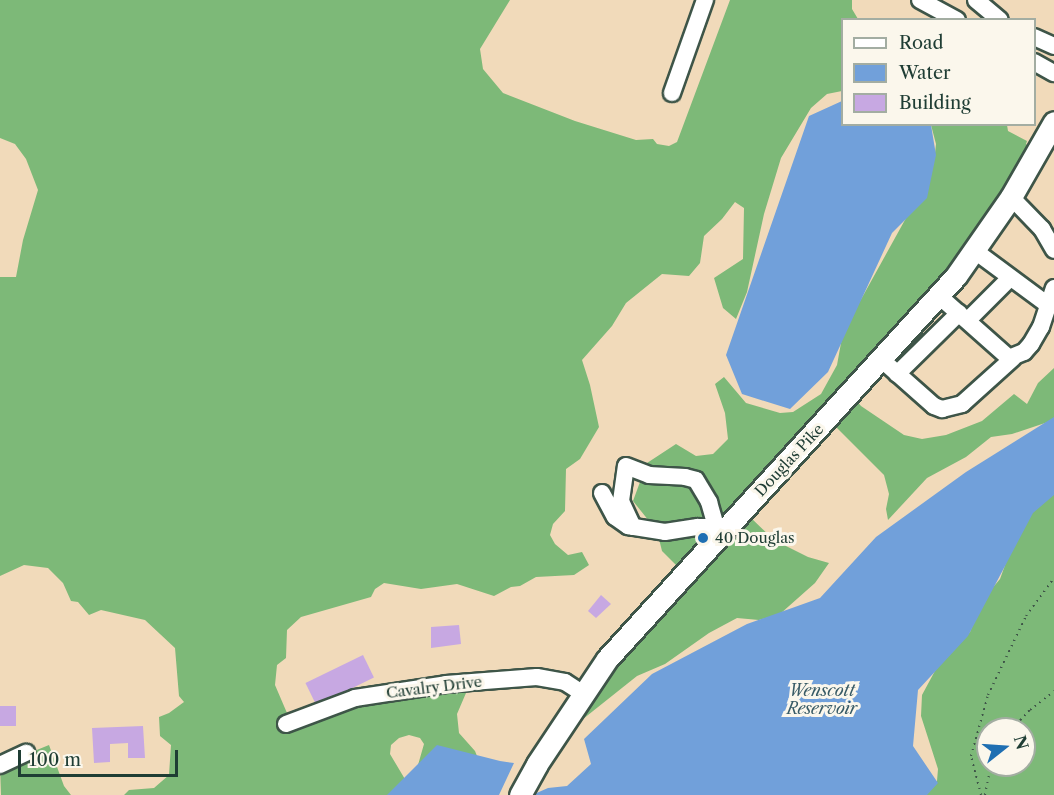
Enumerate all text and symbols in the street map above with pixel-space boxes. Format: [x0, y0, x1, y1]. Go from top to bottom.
legend [841, 18, 1036, 126]
text: Road [899, 32, 944, 54]
text: Water [899, 62, 951, 84]
text: Building [899, 92, 971, 114]
street label: Douglas Pike [751, 420, 827, 500]
place label: 40 Douglas [715, 529, 795, 547]
marker: 40 Douglas [696, 531, 710, 545]
street label: Cavalry Drive [385, 672, 483, 702]
water label: Wenscott Reservoir [787, 680, 857, 718]
north arrow [976, 717, 1036, 777]
text: N [1010, 733, 1033, 752]
scale bar [21, 738, 182, 776]
text: 100 m [29, 749, 81, 771]

